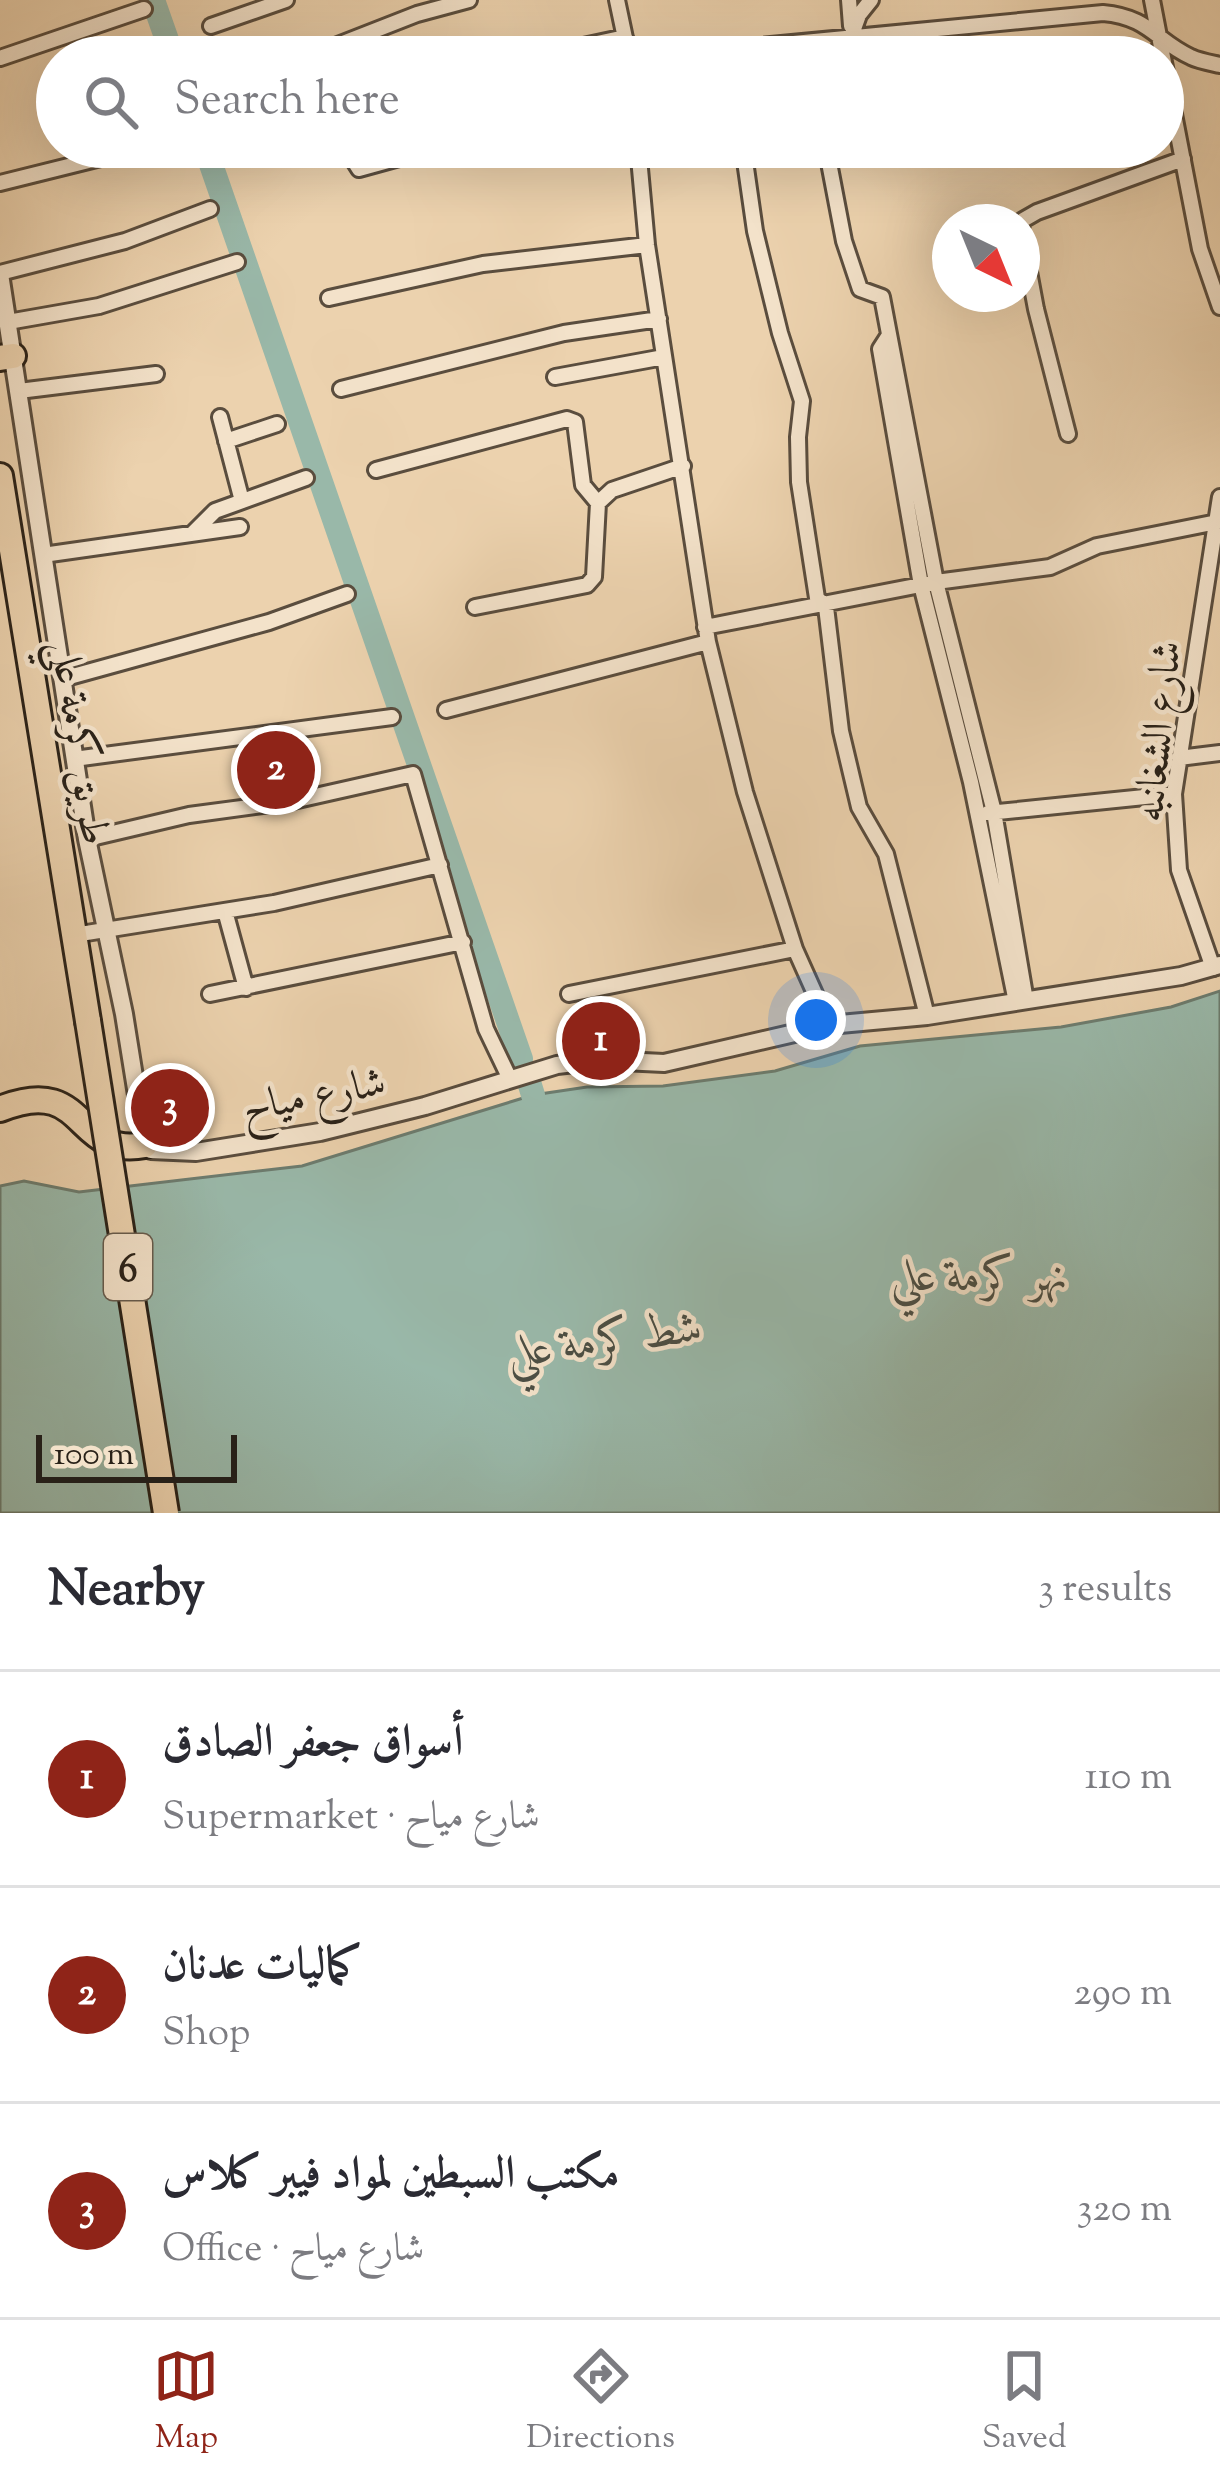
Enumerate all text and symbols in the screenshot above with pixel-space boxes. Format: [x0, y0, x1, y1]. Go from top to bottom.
search box [36, 36, 1184, 168]
icon: search [78, 69, 144, 135]
text: Search here [174, 70, 400, 135]
north arrow [932, 204, 1040, 312]
street label: طريق كرمة علي [26, 636, 123, 850]
street label: شارع الشغانبه [1122, 638, 1201, 825]
pin: 2 [237, 725, 315, 815]
your location [786, 990, 846, 1050]
pin: 1 [562, 996, 640, 1086]
street label: شارع مياح [237, 1055, 392, 1143]
pin: 3 [131, 1063, 209, 1153]
road number: 6 [104, 1234, 152, 1300]
water label: نهر كرمة علي [890, 1247, 1068, 1318]
water label: شط كرمة علي [502, 1297, 708, 1395]
scale bar [36, 1429, 237, 1482]
text: 100 m [54, 1432, 134, 1480]
text: Nearby [48, 1555, 205, 1628]
text: 3 results [1038, 1563, 1172, 1619]
text: أسواق جعفر الصادق [162, 1712, 463, 1777]
text: 1 [80, 1751, 94, 1807]
text: 110 m [1085, 1751, 1172, 1807]
text: Supermarket · شارع مياح [162, 1791, 540, 1847]
text: كماليات عدنان [162, 1935, 362, 2000]
text: 2 [78, 1967, 96, 2023]
text: 290 m [1074, 1967, 1172, 2023]
text: Shop [162, 2007, 250, 2063]
text: مكتب السبطين لمواد فيبر كلاس [162, 2144, 620, 2209]
text: 3 [79, 2183, 95, 2239]
text: 320 m [1077, 2183, 1172, 2239]
text: Office · شارع مياح [162, 2223, 424, 2279]
tab: Map [153, 2343, 219, 2463]
tab: Directions [526, 2343, 675, 2463]
tab: Saved [982, 2343, 1067, 2463]

